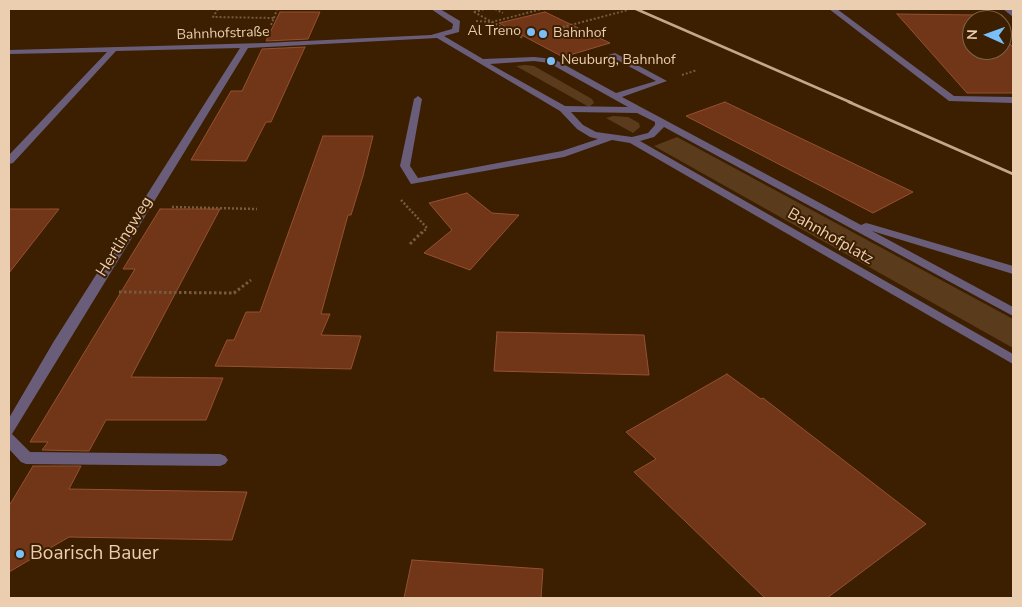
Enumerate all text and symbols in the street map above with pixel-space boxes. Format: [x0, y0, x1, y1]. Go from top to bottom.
north arrow [962, 10, 1012, 60]
street label: Bahnhofstraße [176, 24, 270, 44]
place label: Al Treno [468, 24, 521, 40]
marker: Al Treno [525, 26, 537, 38]
place label: Bahnhof [553, 26, 606, 42]
marker: Bahnhof [537, 28, 549, 40]
text: N [963, 29, 982, 40]
place label: Neuburg, Bahnhof [561, 53, 676, 69]
marker: Neuburg, Bahnhof [545, 55, 557, 67]
street label: Hertlingweg [93, 194, 157, 280]
street label: Bahnhofplatz [784, 205, 876, 269]
place label: Boarisch Bauer [30, 543, 159, 565]
marker: Boarisch Bauer [14, 548, 26, 560]

